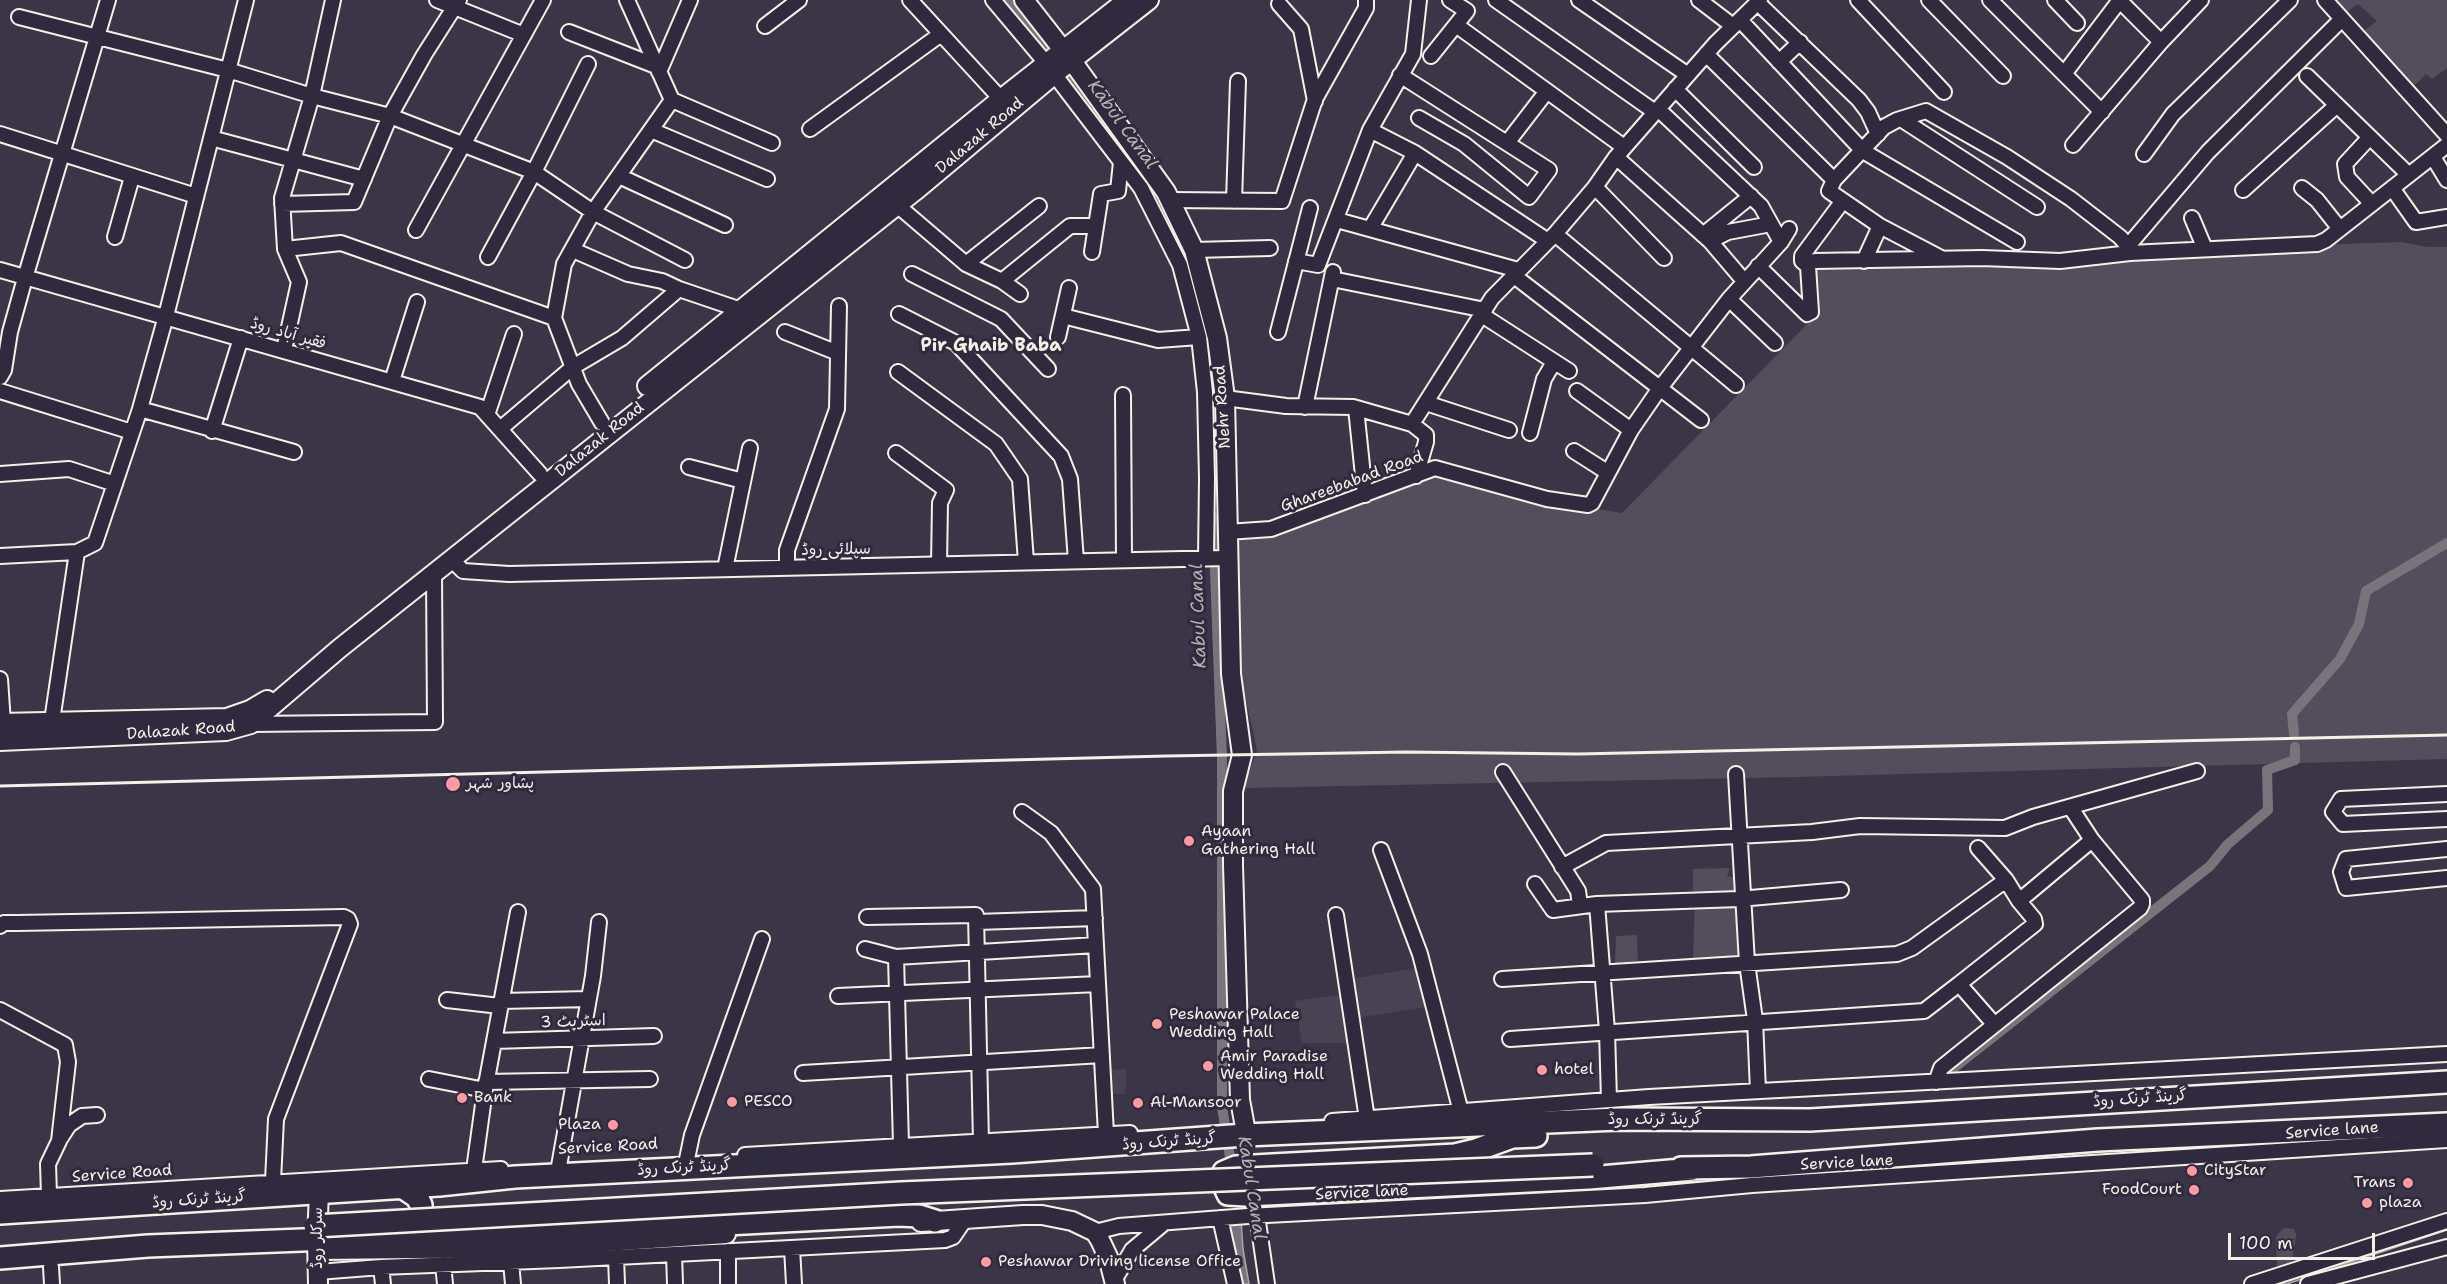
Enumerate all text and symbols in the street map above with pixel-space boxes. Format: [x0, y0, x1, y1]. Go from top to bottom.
water label: Kabul Canal [1082, 76, 1162, 174]
street label: Dalazak Road [932, 94, 1028, 178]
street label: فقیر آباد روڈ [248, 314, 328, 354]
district label: Pir Ghaib Baba [921, 335, 1061, 357]
street label: Nehr Road [1211, 365, 1235, 449]
street label: Dalazak Road [552, 398, 648, 482]
street label: Ghareebabad Road [1278, 447, 1426, 517]
street label: سپلائی روڈ [801, 540, 871, 560]
water label: Kabul Canal [1186, 563, 1212, 669]
street label: Dalazak Road [126, 718, 236, 744]
place label: پشاور شہر [466, 774, 534, 794]
marker: پشاور شہر [444, 775, 462, 793]
place label: Ayaan Gathering Hall [1201, 822, 1315, 860]
marker: Ayaan Gathering Hall [1182, 834, 1196, 848]
place label: Peshawar Palace Wedding Hall [1169, 1005, 1300, 1043]
street label: اسٹریٹ 3 [540, 1011, 606, 1033]
marker: Peshawar Palace Wedding Hall [1150, 1017, 1164, 1031]
place label: Amir Paradise Wedding Hall [1220, 1047, 1328, 1085]
marker: Amir Paradise Wedding Hall [1201, 1059, 1215, 1073]
place label: hotel [1554, 1060, 1594, 1080]
marker: hotel [1535, 1063, 1549, 1077]
street label: گرینڈ ٹرنک روڈ [2092, 1086, 2188, 1112]
place label: Bank [474, 1088, 512, 1108]
marker: Bank [455, 1091, 469, 1105]
place label: PESCO [744, 1092, 793, 1112]
place label: Al-Mansoor [1150, 1093, 1242, 1113]
marker: PESCO [725, 1095, 739, 1109]
marker: Al-Mansoor [1131, 1096, 1145, 1110]
street label: گرینڈ ٹرنک روڈ [1608, 1110, 1702, 1130]
place label: Plaza [558, 1115, 601, 1135]
marker: Plaza [606, 1118, 620, 1132]
street label: Service lane [2285, 1118, 2379, 1144]
street label: گرینڈ ٹرنک روڈ [1121, 1129, 1217, 1155]
water label: Kabul Canal [1232, 1134, 1270, 1242]
street label: Service Road [557, 1135, 659, 1159]
street label: Service lane [1800, 1151, 1894, 1175]
street label: گرینڈ ٹرنک روڈ [636, 1156, 732, 1180]
street label: Service Road [71, 1161, 173, 1187]
place label: CityStar [2204, 1161, 2267, 1181]
marker: CityStar [2185, 1164, 2199, 1178]
place label: Trans [2353, 1173, 2396, 1193]
marker: Trans [2401, 1176, 2415, 1190]
place label: FoodCourt [2102, 1180, 2182, 1200]
street label: Service lane [1315, 1181, 1409, 1205]
marker: FoodCourt [2187, 1183, 2201, 1197]
street label: گرینڈ ٹرنک روڈ [151, 1187, 247, 1213]
place label: plaza [2379, 1193, 2422, 1213]
marker: plaza [2360, 1196, 2374, 1210]
street label: سرکلر روڈ [308, 1207, 328, 1269]
scale bar [2231, 1221, 2378, 1259]
text: 100 m [2239, 1231, 2293, 1255]
place label: Peshawar Driving license Office [998, 1252, 1241, 1272]
marker: Peshawar Driving license Office [979, 1255, 993, 1269]

